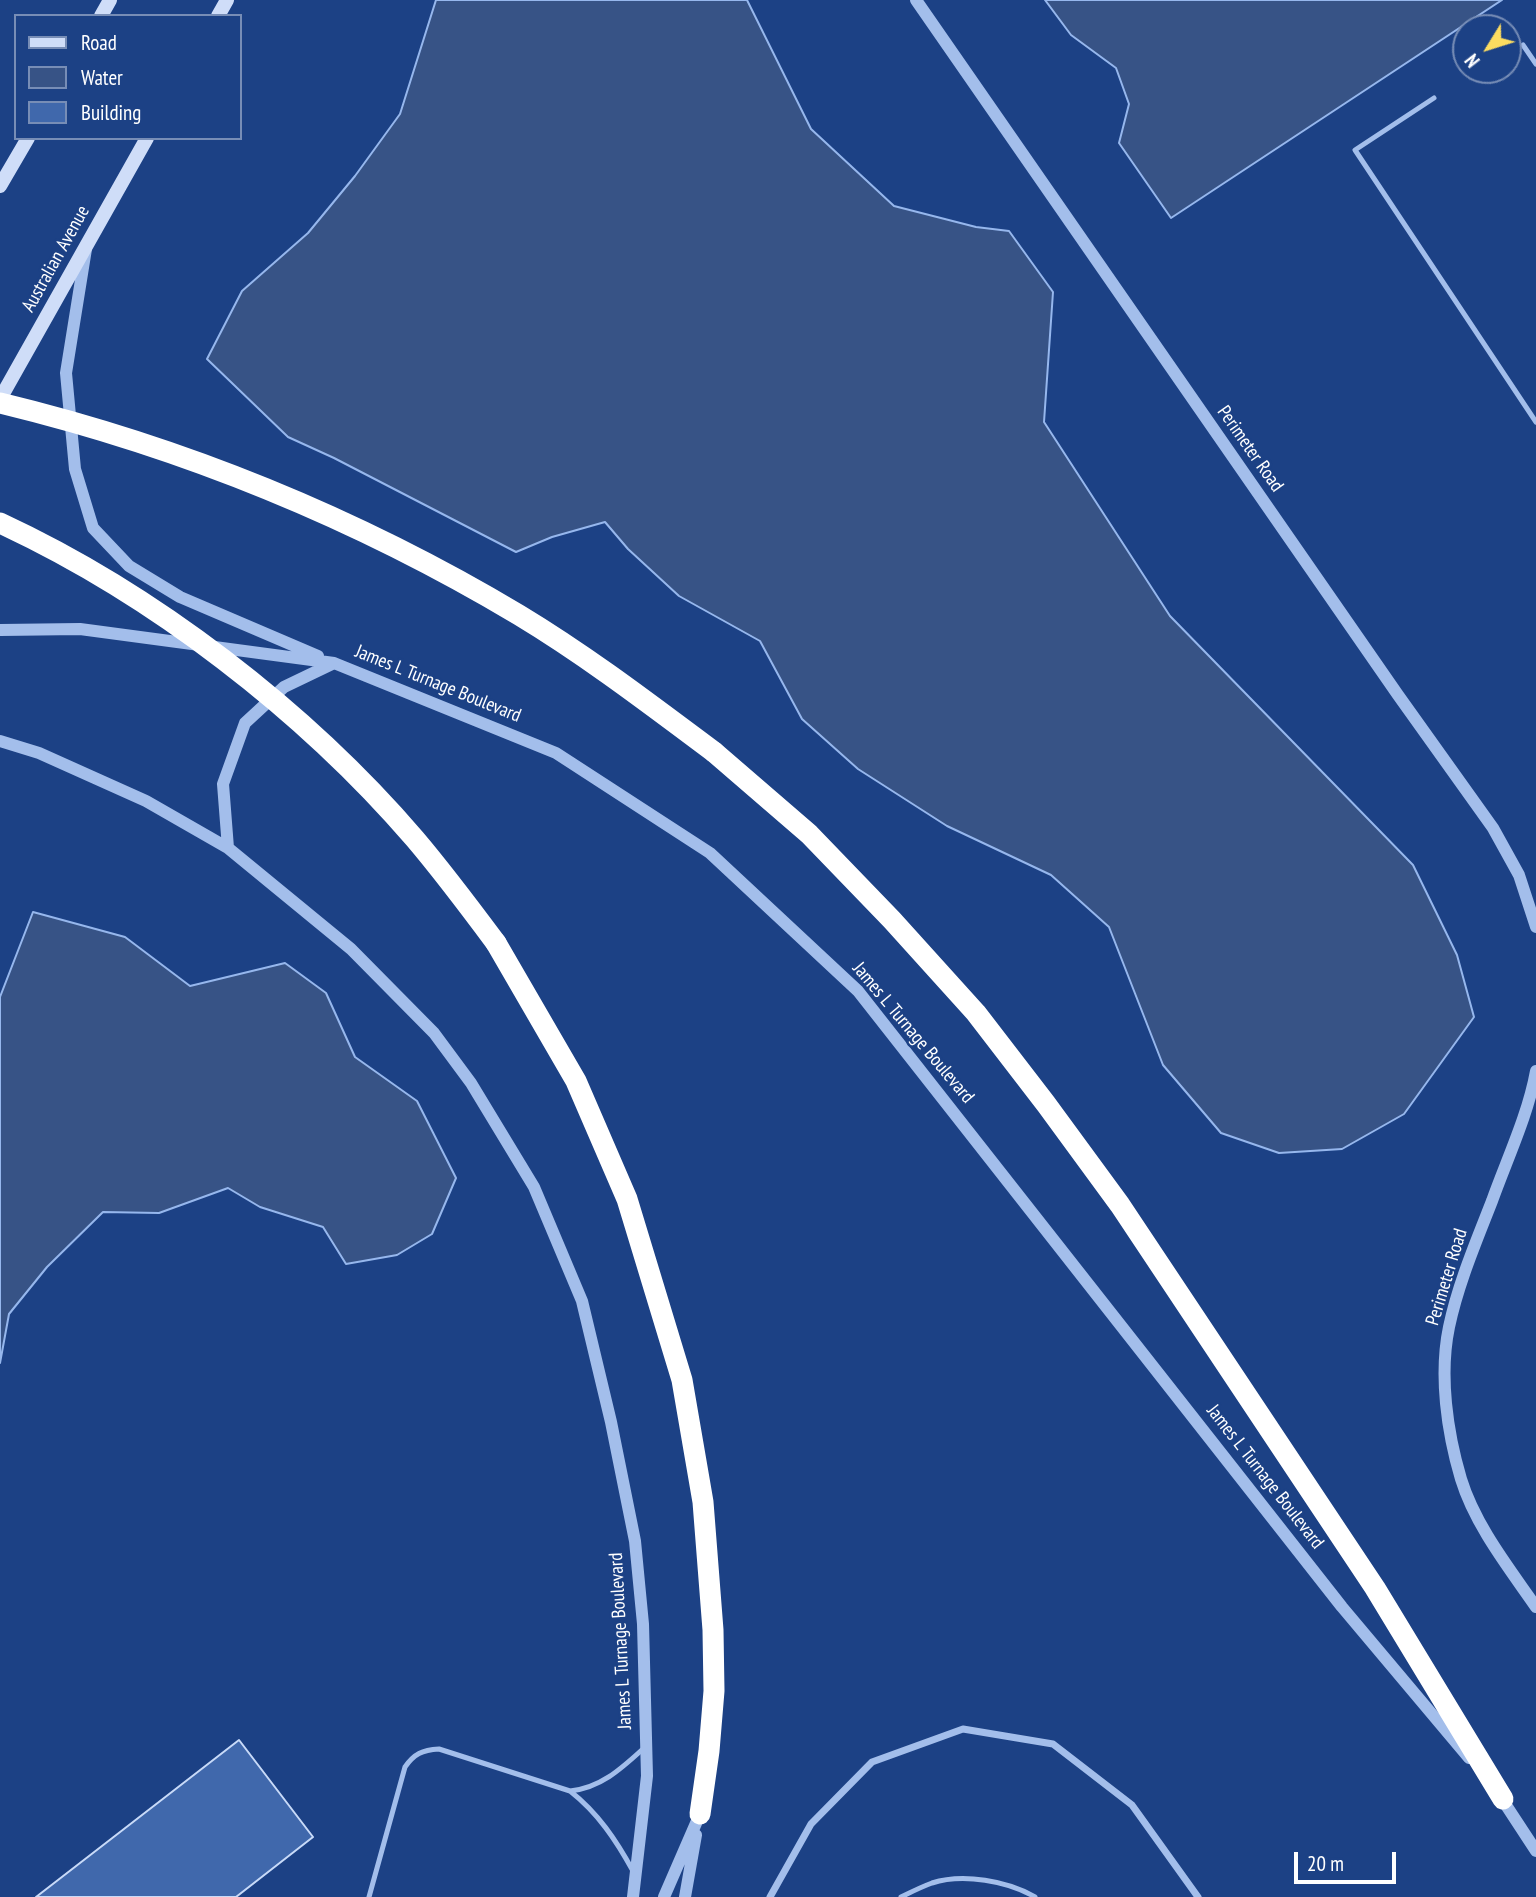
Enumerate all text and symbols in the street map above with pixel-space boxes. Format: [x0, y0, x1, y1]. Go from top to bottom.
legend [14, 14, 242, 140]
north arrow [1452, 14, 1522, 84]
text: Road [81, 29, 117, 56]
text: N [1459, 49, 1485, 72]
text: Water [81, 64, 123, 91]
text: Building [81, 99, 141, 126]
street label: Australian Avenue [17, 202, 95, 316]
street label: Perimeter Road [1212, 402, 1288, 496]
street label: James L Turnage Boulevard [352, 640, 524, 728]
street label: James L Turnage Boulevard [847, 958, 979, 1108]
street label: Perimeter Road [1421, 1226, 1473, 1328]
street label: James L Turnage Boulevard [1202, 1400, 1328, 1554]
street label: James L Turnage Boulevard [605, 1552, 637, 1730]
scale bar [1298, 1838, 1400, 1882]
text: 20 m [1307, 1850, 1344, 1877]

